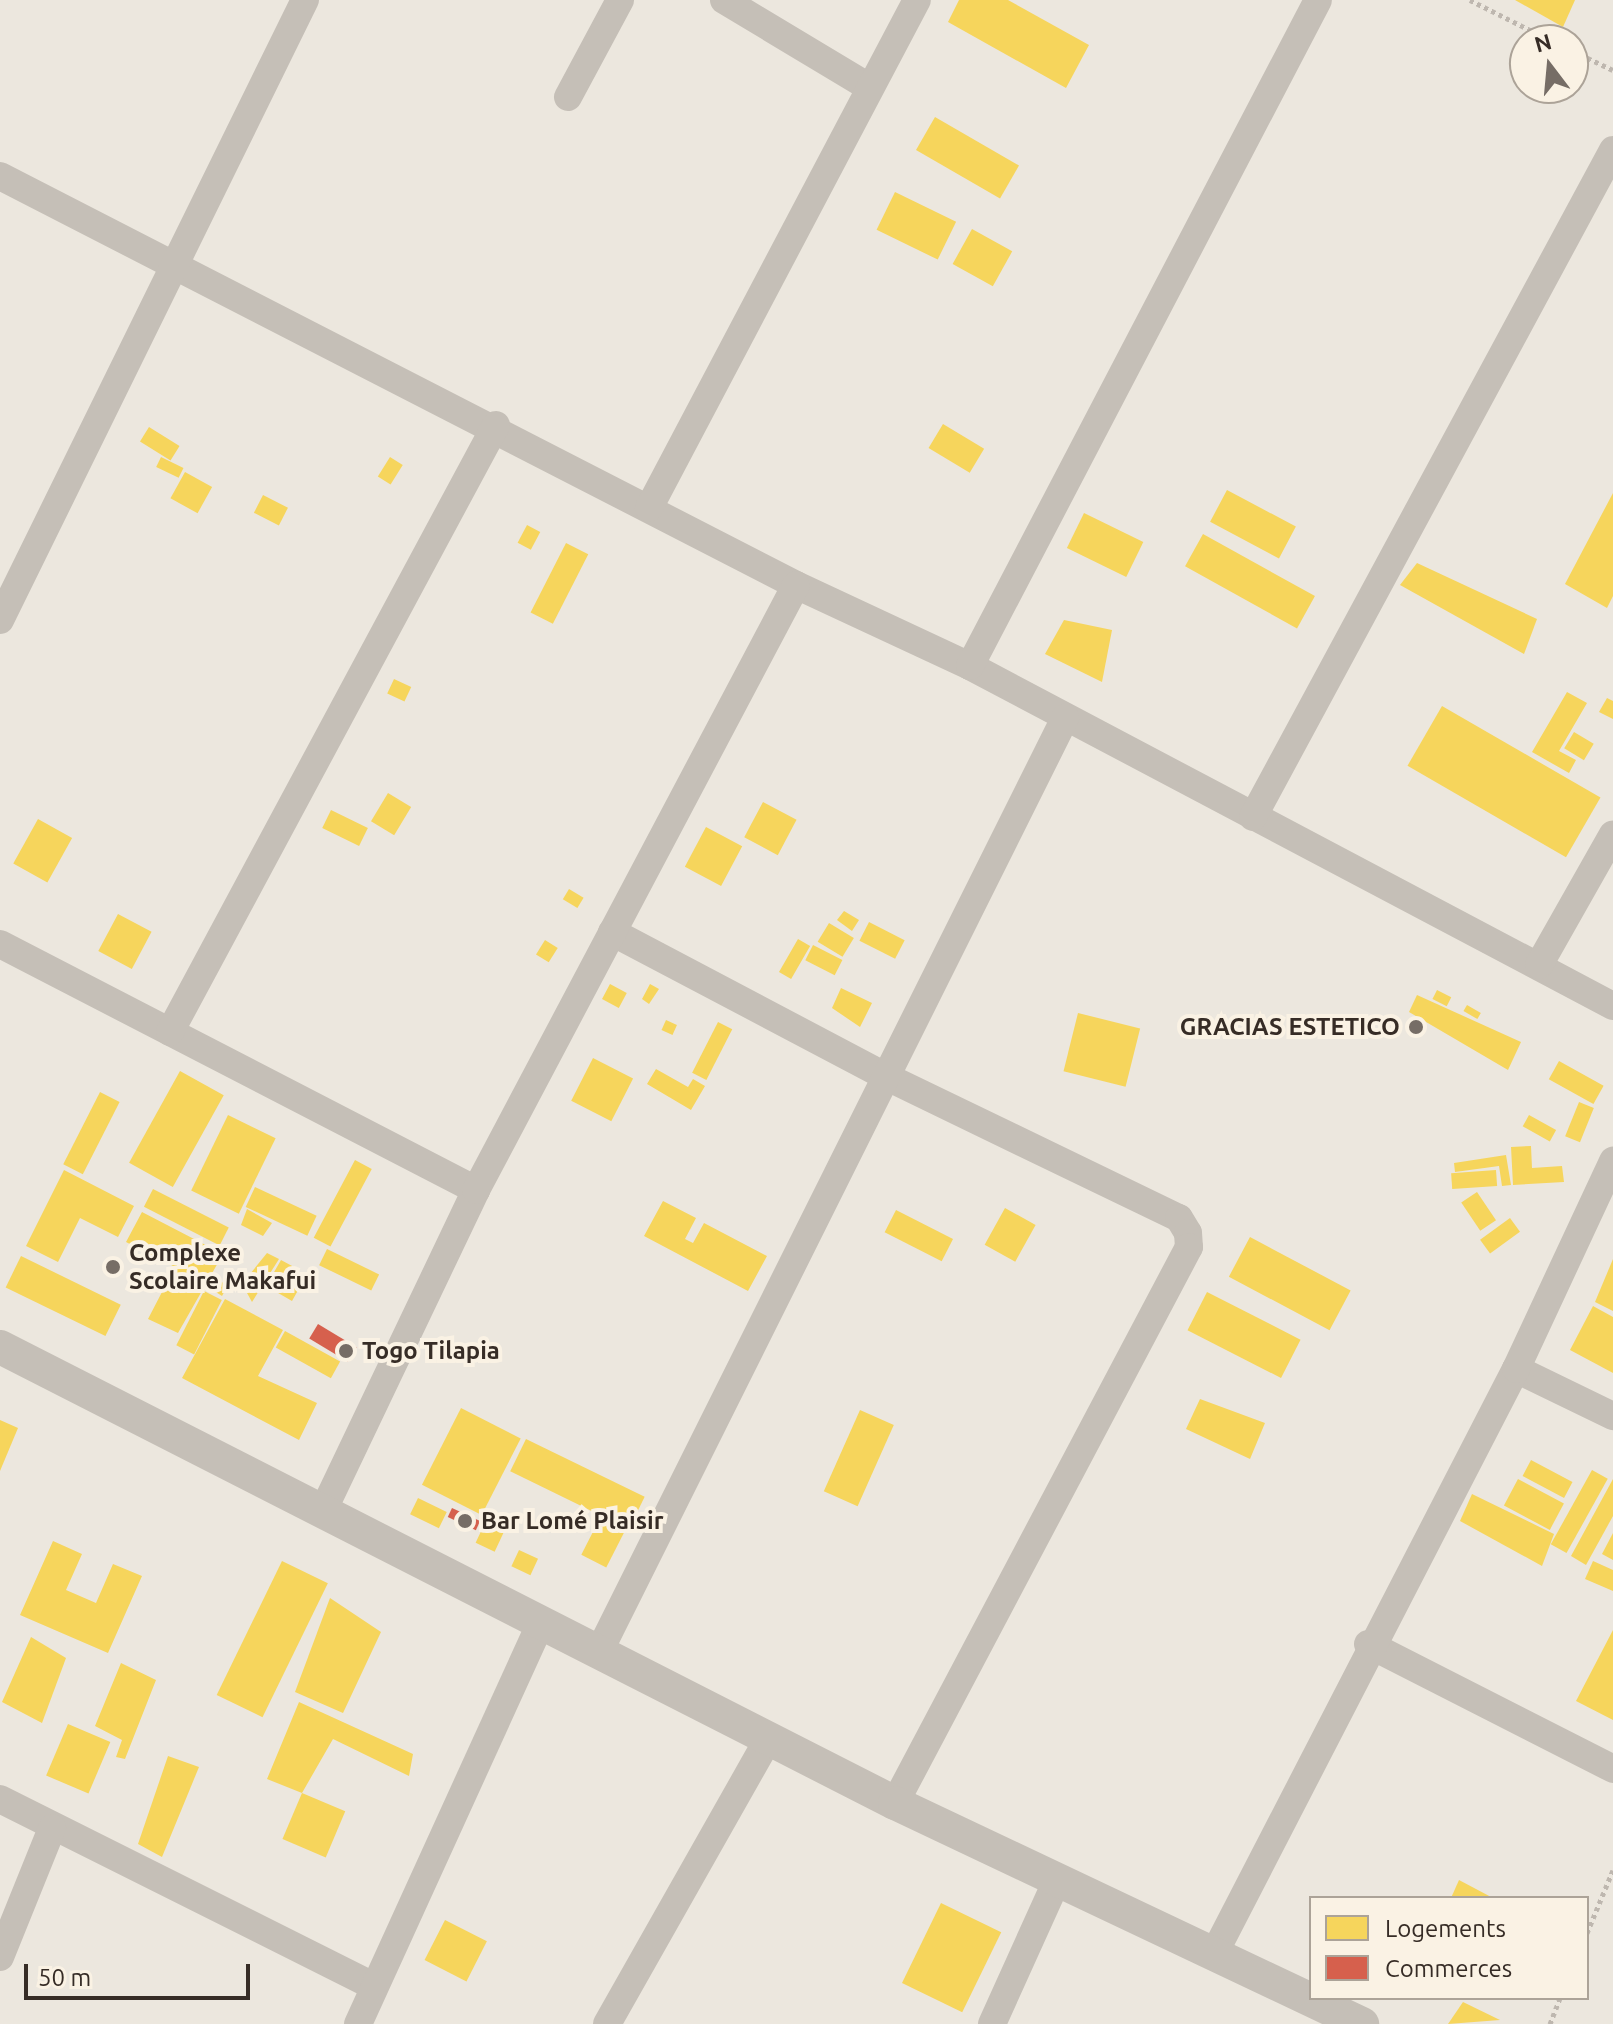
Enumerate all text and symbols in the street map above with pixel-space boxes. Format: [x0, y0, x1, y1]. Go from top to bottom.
north arrow [1509, 24, 1589, 104]
text: N [1531, 28, 1554, 57]
place label: GRACIAS ESTETICO [1180, 1013, 1400, 1041]
marker: GRACIAS ESTETICO [1407, 1018, 1425, 1036]
place label: Complexe Scolaire Makafui [129, 1239, 316, 1295]
marker: Complexe Scolaire Makafui [104, 1258, 122, 1276]
place label: Togo Tilapia [362, 1337, 500, 1365]
marker: Togo Tilapia [337, 1342, 355, 1360]
place label: Bar Lomé Plaisir [481, 1507, 664, 1535]
marker: Bar Lomé Plaisir [456, 1512, 474, 1530]
legend [1309, 1896, 1589, 2000]
text: Logements [1385, 1915, 1506, 1942]
scale bar [28, 1948, 254, 1998]
text: Commerces [1385, 1955, 1512, 1982]
text: 50 m [38, 1964, 91, 1991]

